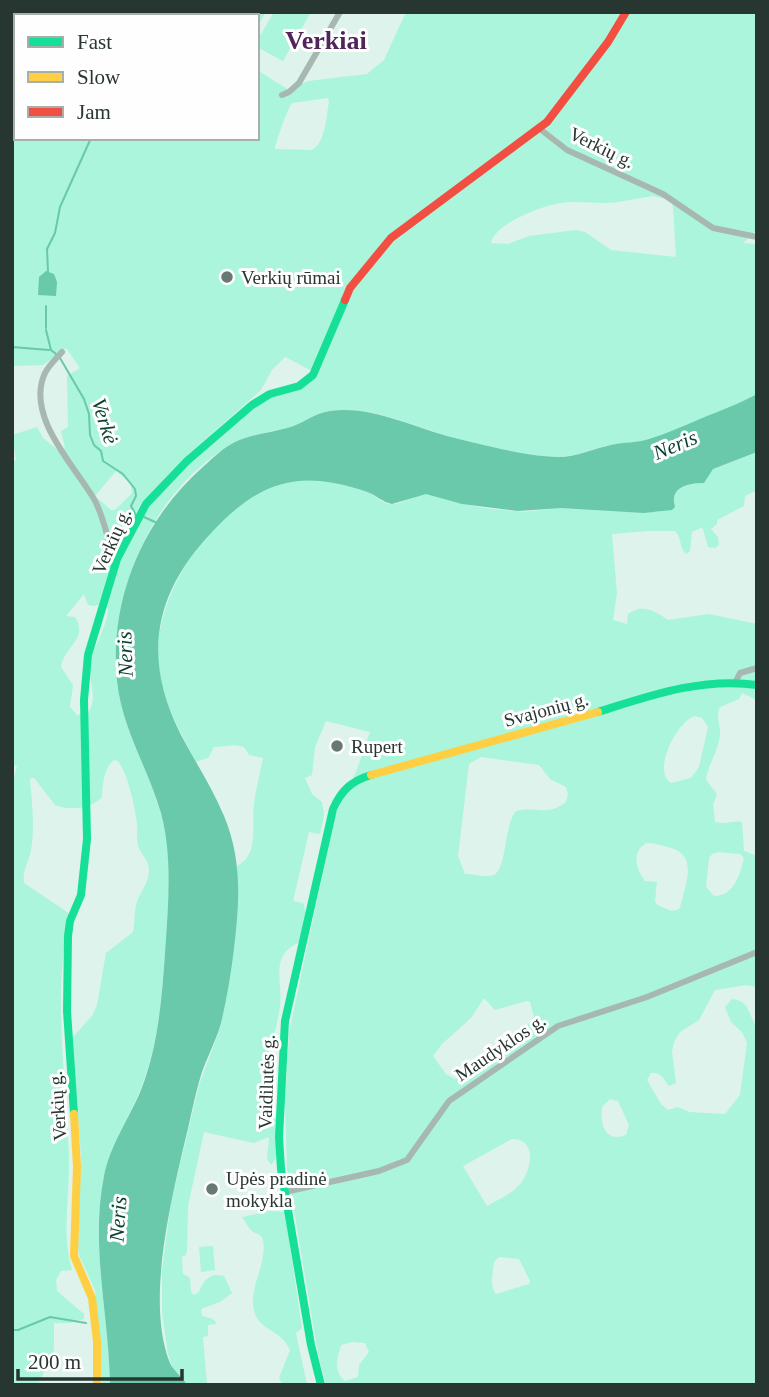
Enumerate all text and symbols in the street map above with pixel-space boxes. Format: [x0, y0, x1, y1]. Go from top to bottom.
legend [14, 14, 259, 140]
district label: Verkiai [285, 26, 367, 55]
text: Fast [77, 30, 112, 54]
text: Slow [77, 65, 121, 89]
text: Jam [77, 100, 111, 124]
street label: Verkių g. [566, 123, 638, 172]
place label: Verkių rūmai [241, 267, 341, 288]
marker: Verkių rūmai [219, 269, 235, 285]
water label: Verkė [87, 395, 123, 447]
water label: Neris [648, 425, 701, 465]
street label: Verkių g. [88, 505, 135, 577]
water label: Neris [112, 631, 138, 678]
street label: Svajonių g. [502, 688, 591, 731]
place label: Rupert [351, 736, 403, 757]
marker: Rupert [329, 738, 345, 754]
street label: Maudyklos g. [451, 1009, 549, 1085]
street label: Vaidilutės g. [254, 1034, 279, 1130]
street label: Verkių g. [45, 1070, 70, 1141]
place label: Upės pradinė mokykla [226, 1168, 327, 1211]
marker: Upės pradinė mokykla [204, 1181, 220, 1197]
water label: Neris [104, 1195, 132, 1244]
scale bar [18, 1338, 182, 1382]
text: 200 m [28, 1350, 81, 1374]

